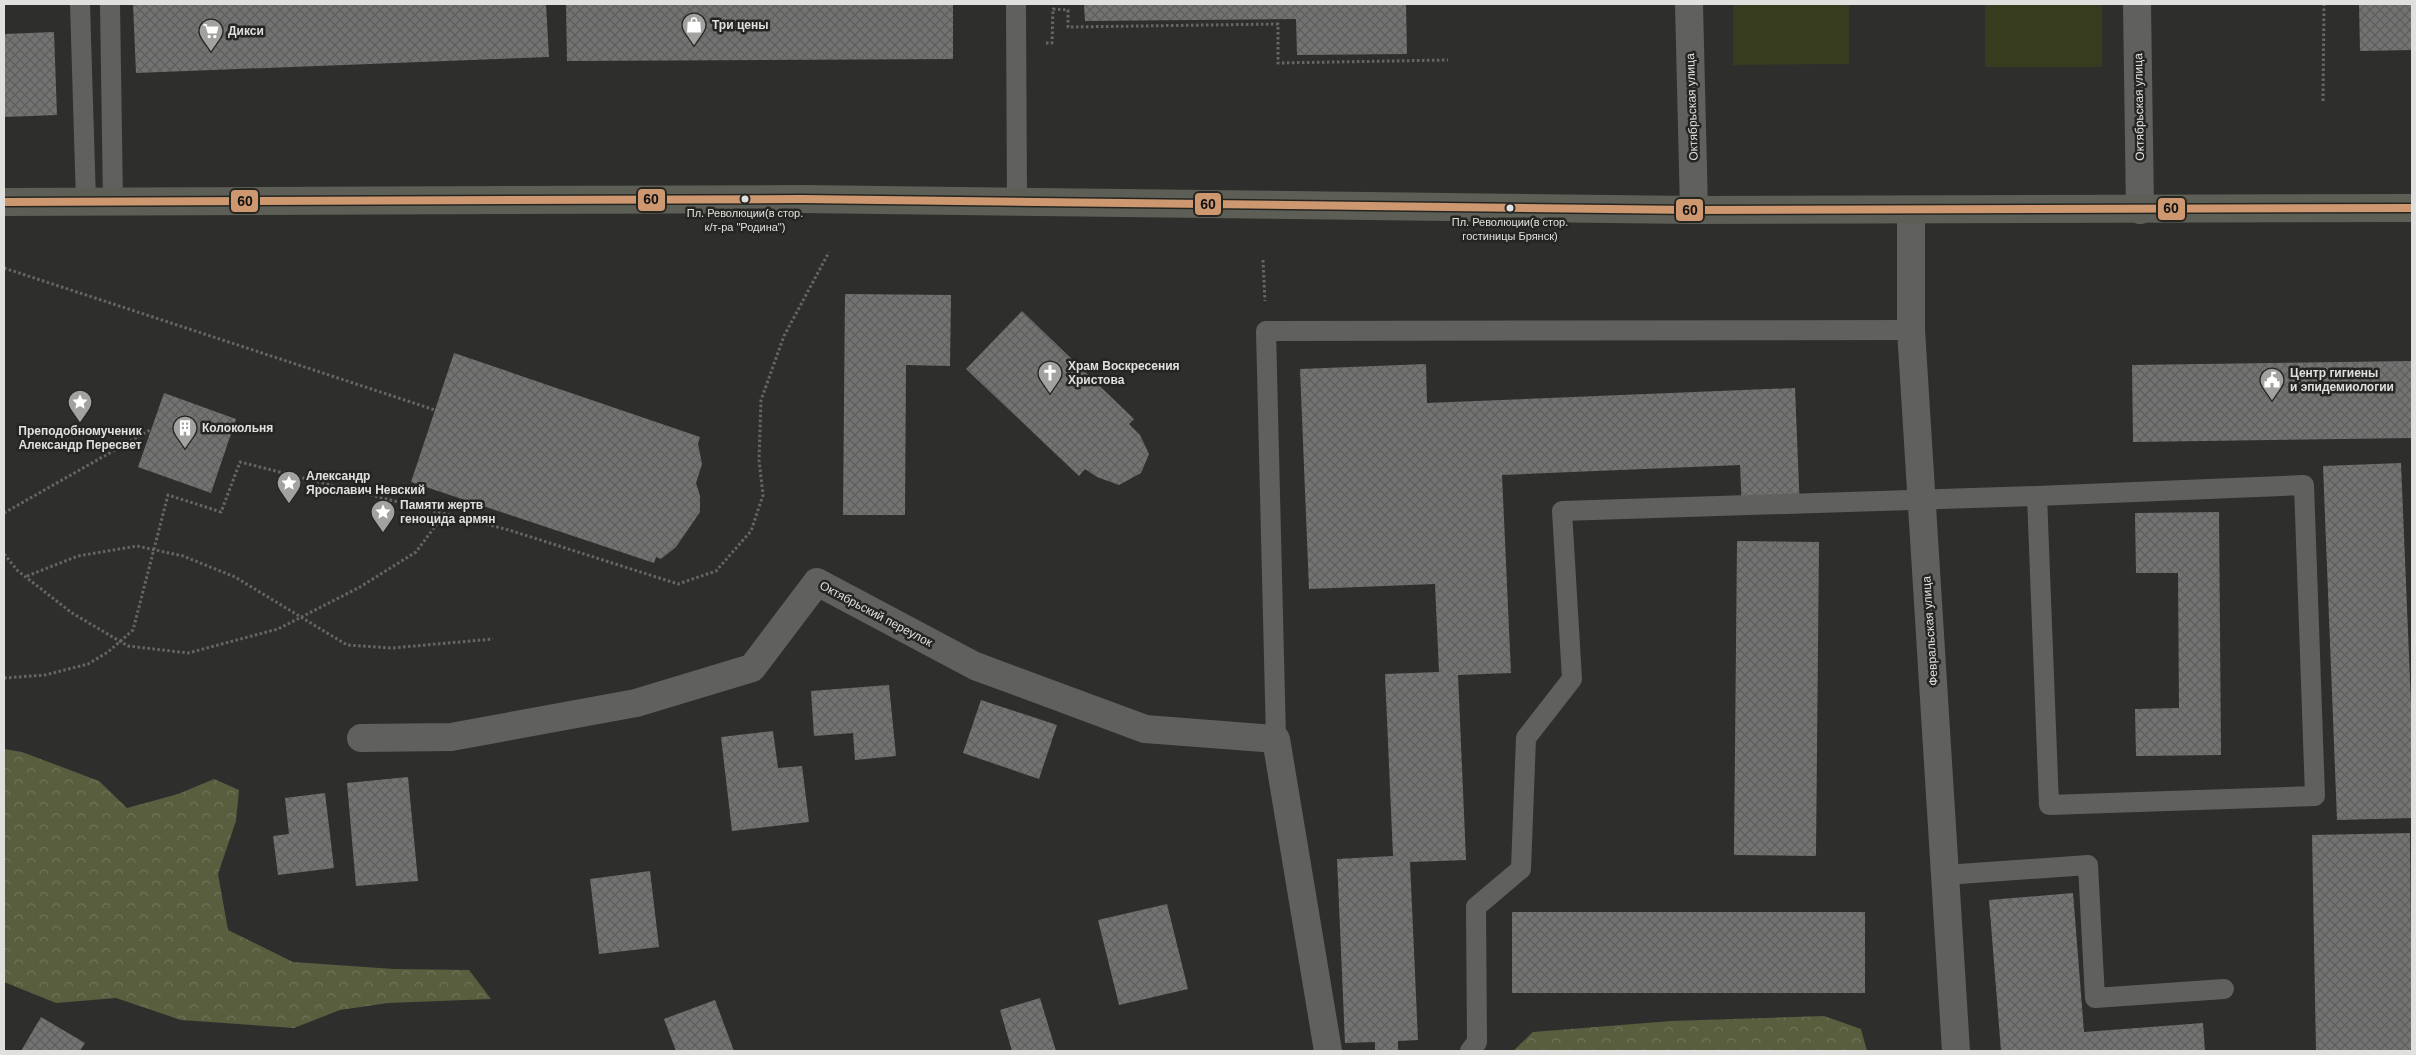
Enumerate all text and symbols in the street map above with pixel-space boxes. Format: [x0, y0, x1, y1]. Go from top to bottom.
shop icon: Три цены [681, 12, 707, 46]
supermarket icon: Дикси [198, 18, 224, 52]
place label: Три цены [712, 18, 768, 32]
place label: Дикси [228, 24, 264, 38]
street label: Октябрьская улица [1683, 53, 1701, 161]
street label: Октябрьская улица [2131, 53, 2147, 161]
line badge: 60 [637, 188, 666, 212]
line badge: 60 [230, 189, 259, 213]
text: 60 [643, 191, 659, 207]
line badge: 60 [1194, 192, 1222, 216]
text: 60 [237, 193, 253, 209]
marker: Пл. Революции(в стор. к/т-ра "Родина") [740, 194, 750, 204]
text: 60 [1200, 196, 1216, 212]
line badge: 60 [2157, 197, 2186, 221]
line badge: 60 [1675, 198, 1704, 222]
text: 60 [2163, 200, 2179, 216]
text: 60 [1682, 202, 1698, 218]
marker: Пл. Революции(в стор. гостиницы Брянск) [1505, 203, 1515, 213]
place label: Пл. Революции(в стор. к/т-ра "Родина") [687, 207, 803, 233]
place label: Пл. Революции(в стор. гостиницы Брянск) [1452, 216, 1568, 242]
place label: Храм Воскресения Христова [1068, 359, 1180, 387]
church icon: Храм Воскресения Христова [1037, 360, 1063, 394]
place label: Центр гигиены и эпидемиологии [2290, 366, 2394, 394]
public building icon: Центр гигиены и эпидемиологии [2259, 367, 2285, 401]
place icon: Преподобномученик Александр Пересвет [67, 389, 93, 423]
building icon: Колокольня [172, 415, 198, 449]
place label: Колокольня [202, 421, 273, 435]
place label: Преподобномученик Александр Пересвет [18, 424, 143, 452]
place label: Александр Ярославич Невский [306, 469, 425, 497]
place icon: Александр Ярославич Невский [276, 470, 302, 504]
place label: Памяти жертв геноцида армян [400, 498, 496, 526]
place icon: Памяти жертв геноцида армян [370, 499, 396, 533]
street label: Февральская улица [1919, 575, 1941, 686]
street label: Октябрьский переулок [817, 578, 935, 650]

